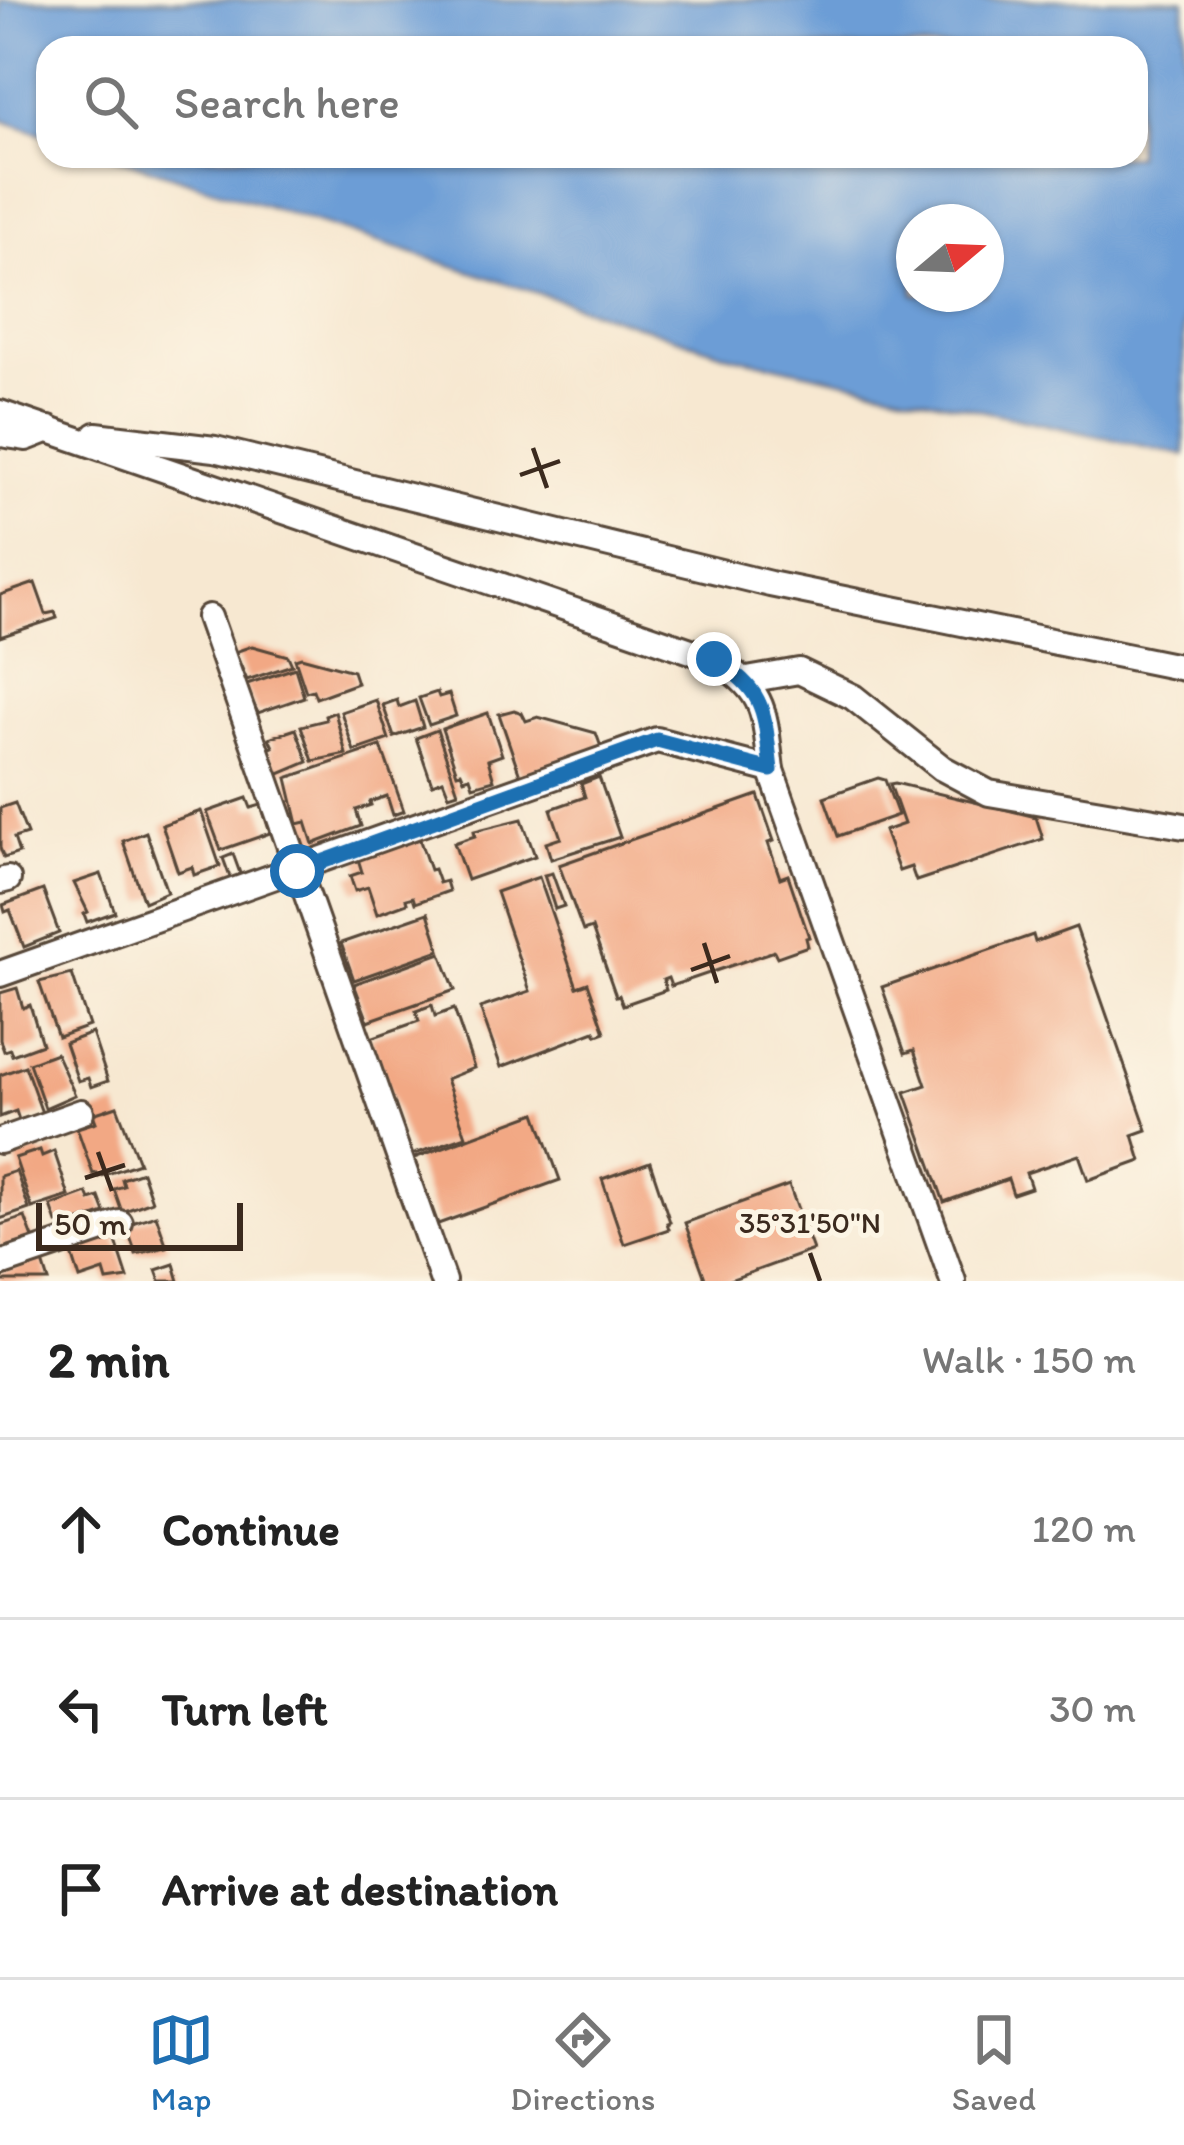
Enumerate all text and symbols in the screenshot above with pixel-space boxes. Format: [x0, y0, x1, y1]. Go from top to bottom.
search box [36, 36, 1148, 168]
icon: search [78, 69, 144, 135]
text: Search here [174, 75, 400, 129]
north arrow [896, 204, 1004, 312]
route end [687, 632, 741, 686]
route start [270, 844, 324, 898]
scale bar [36, 1197, 243, 1250]
text: 50 m [54, 1204, 127, 1243]
text: 35°31'50"N [739, 1204, 881, 1241]
text: 2 min [48, 1329, 169, 1390]
text: Walk · 150 m [922, 1336, 1136, 1383]
icon: ahead [48, 1496, 114, 1562]
text: Continue [162, 1502, 340, 1556]
text: 120 m [1032, 1505, 1136, 1552]
icon: left [48, 1676, 114, 1742]
text: Turn left [162, 1682, 328, 1736]
text: 30 m [1049, 1685, 1136, 1732]
icon: arrive [48, 1856, 114, 1922]
text: Arrive at destination [162, 1862, 558, 1916]
tab: Map [148, 2007, 214, 2118]
tab: Directions [510, 2007, 655, 2118]
tab: Saved [952, 2007, 1036, 2118]

